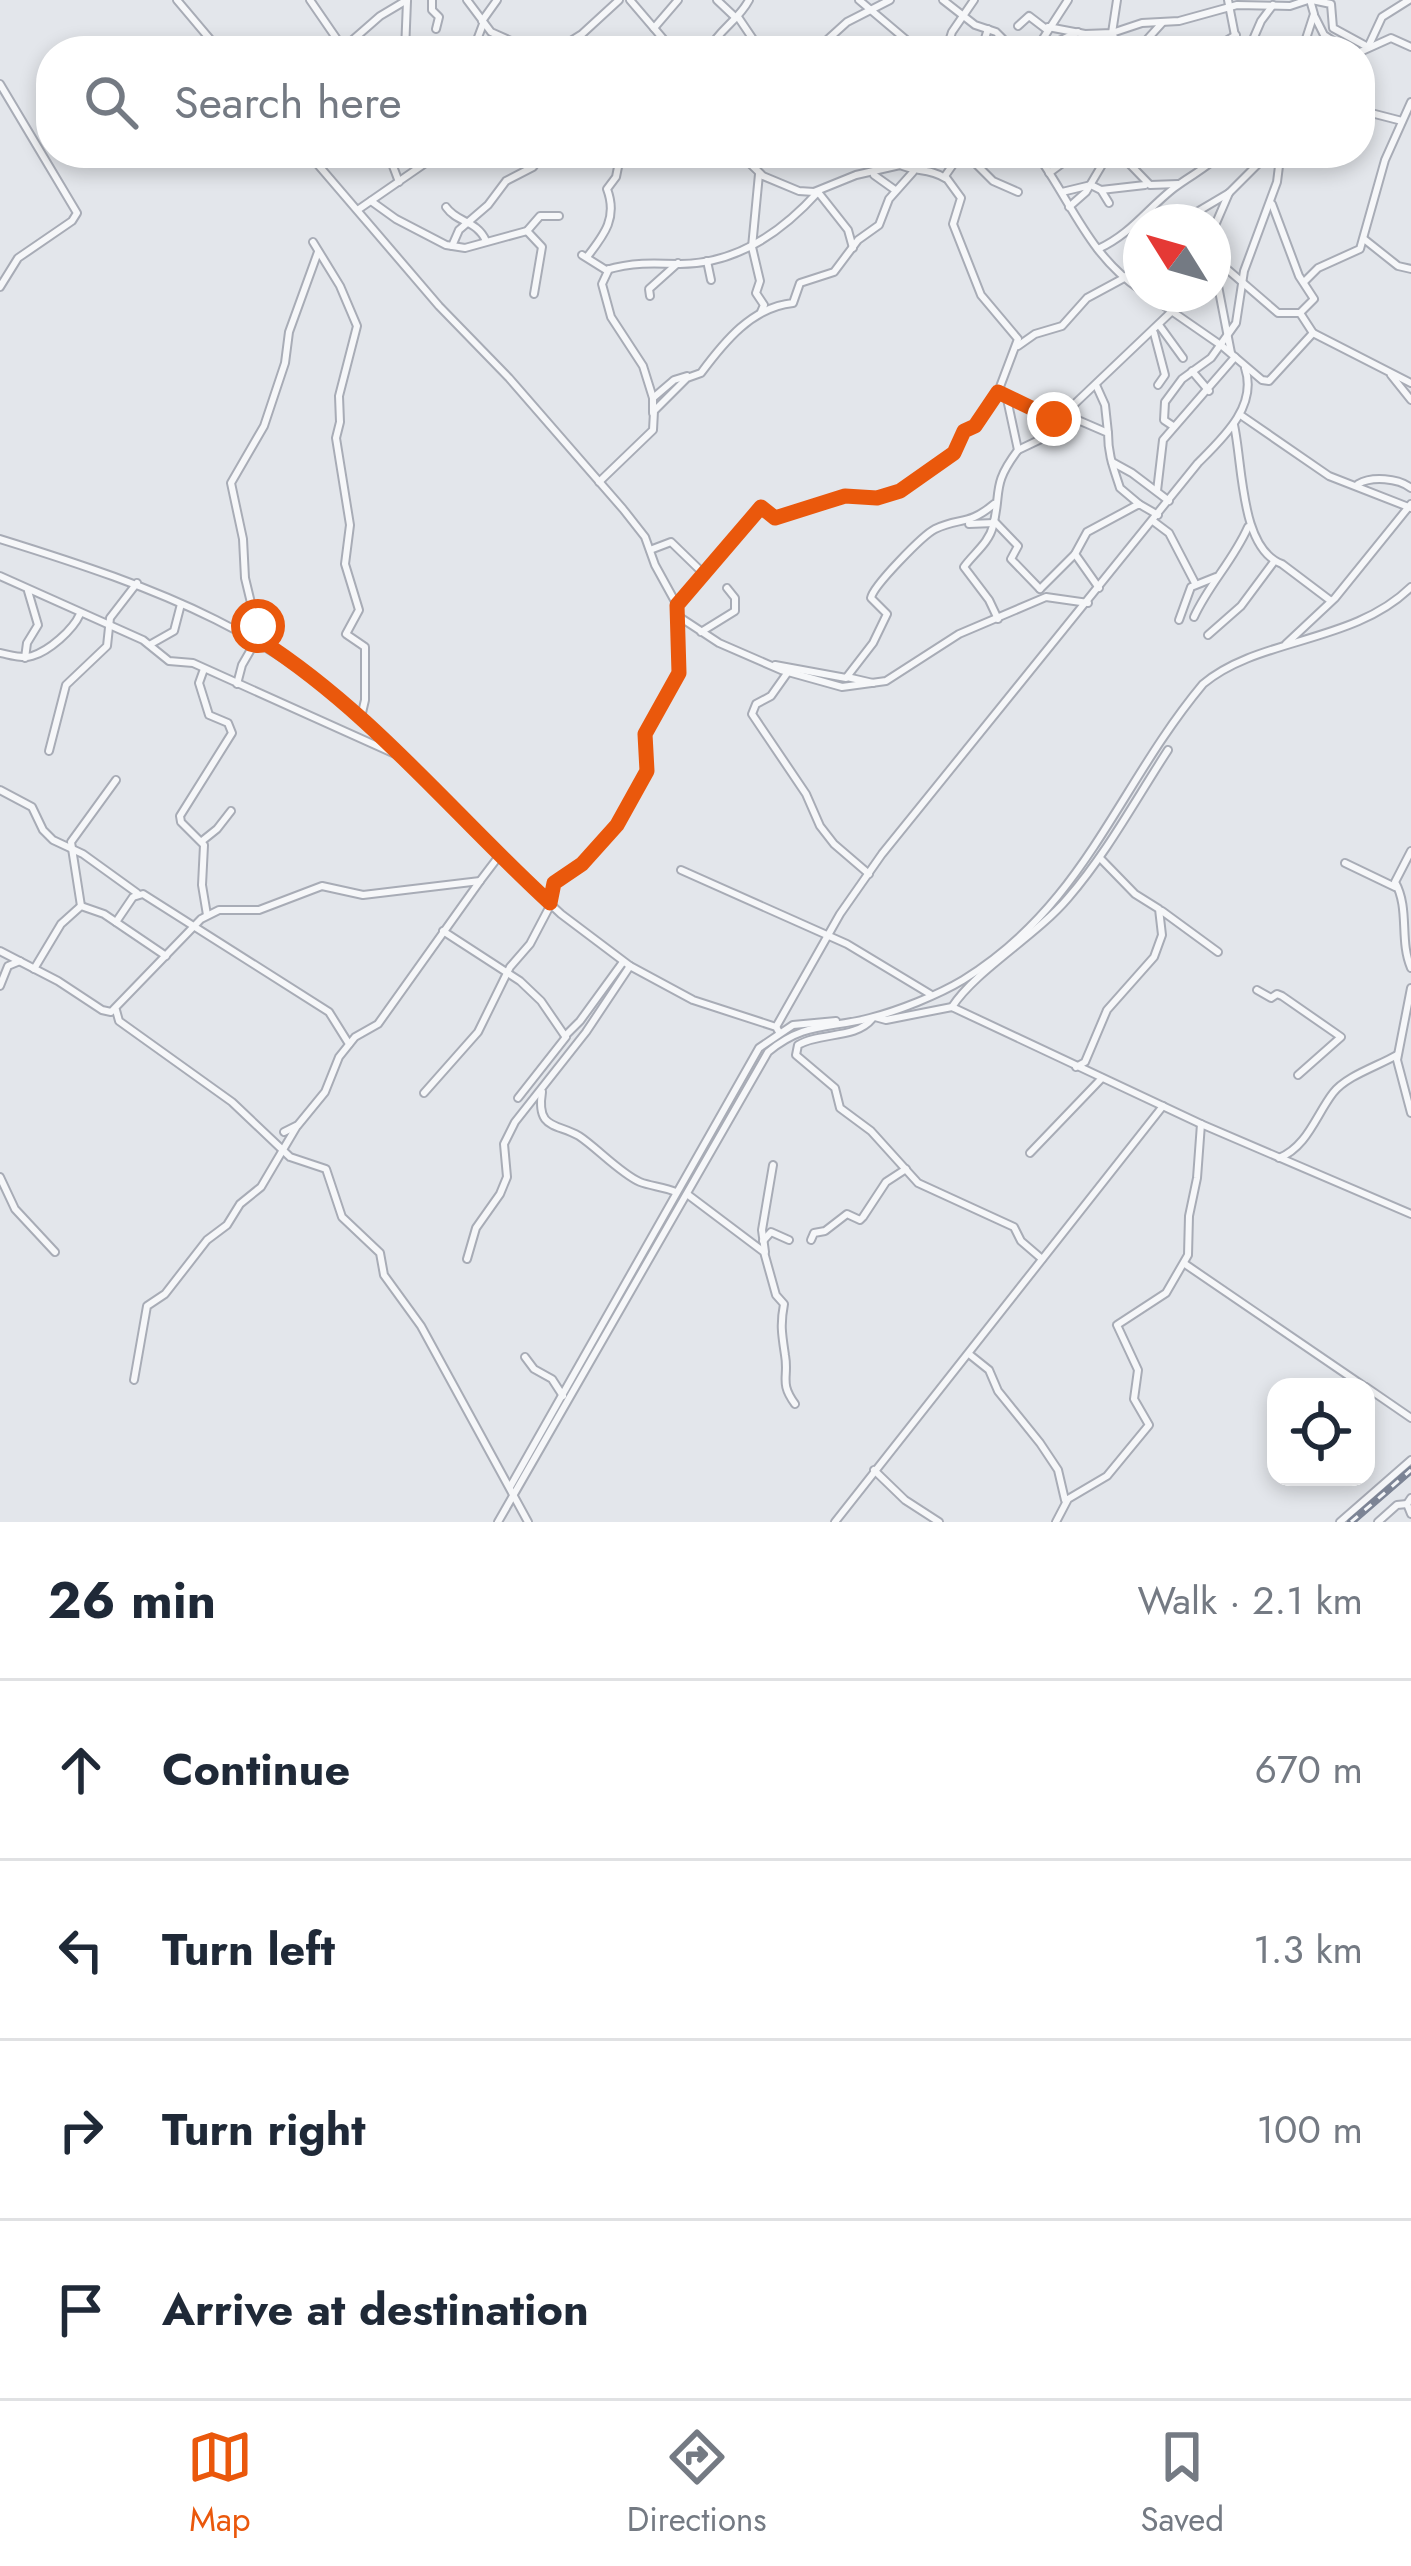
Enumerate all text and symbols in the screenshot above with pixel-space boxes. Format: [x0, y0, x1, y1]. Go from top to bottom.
search box [36, 36, 1375, 168]
icon: search [78, 69, 144, 135]
text: Search here [174, 70, 402, 135]
north arrow [1123, 204, 1231, 312]
route end [1027, 392, 1081, 446]
route start [231, 599, 285, 653]
map controls [1267, 1378, 1375, 1486]
button: locate [1267, 1378, 1375, 1486]
text: 26 min [48, 1563, 216, 1637]
text: Walk · 2.1 km [1138, 1572, 1363, 1629]
icon: ahead [48, 1737, 114, 1803]
text: Continue [162, 1737, 350, 1802]
text: 670 m [1255, 1741, 1363, 1798]
icon: left [48, 1917, 114, 1983]
text: Turn left [162, 1917, 335, 1982]
text: 1.3 km [1253, 1921, 1363, 1978]
icon: right [48, 2097, 114, 2163]
text: Turn right [162, 2097, 366, 2162]
text: 100 m [1257, 2101, 1363, 2158]
icon: arrive [48, 2277, 114, 2343]
text: Arrive at destination [162, 2277, 589, 2342]
tab: Map [187, 2424, 253, 2543]
tab: Directions [627, 2424, 767, 2543]
tab: Saved [1140, 2424, 1224, 2543]

